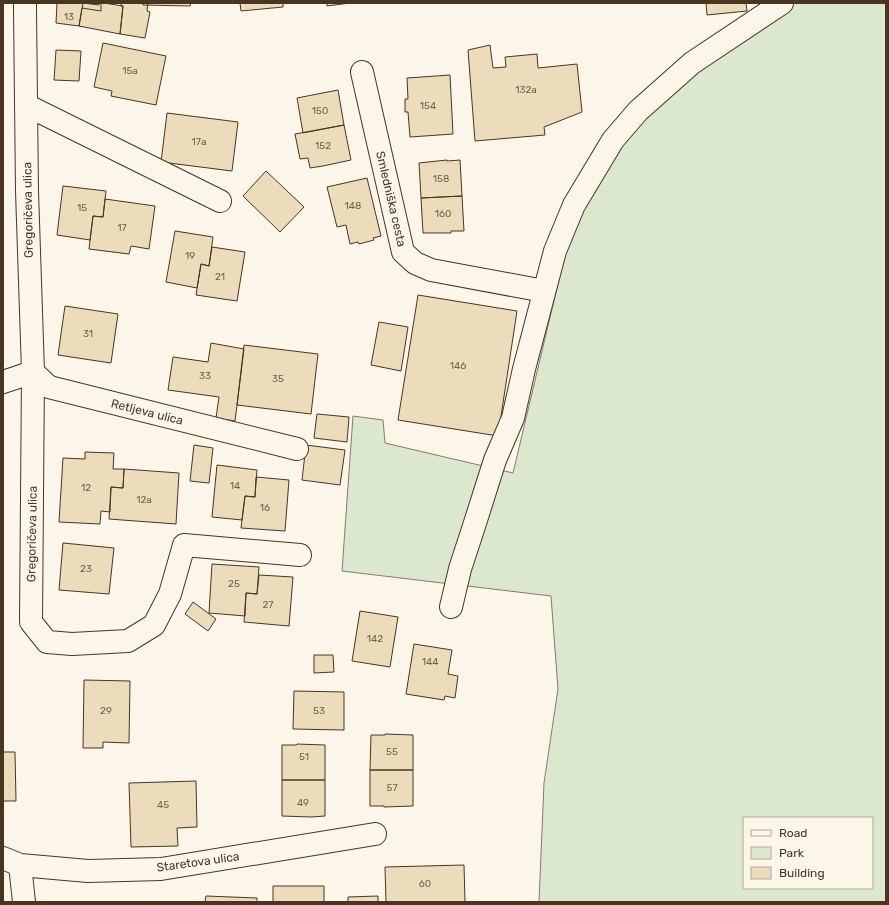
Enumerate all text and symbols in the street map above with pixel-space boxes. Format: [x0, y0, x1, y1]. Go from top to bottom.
house number: 13 [64, 11, 74, 23]
house number: 15a [122, 65, 138, 77]
house number: 132a [515, 84, 537, 96]
house number: 154 [420, 100, 436, 112]
house number: 150 [312, 105, 328, 117]
house number: 17a [192, 136, 206, 148]
house number: 152 [315, 140, 331, 152]
street label: Smledniška cesta [373, 150, 409, 248]
street label: Gregoričeva ulica [20, 162, 36, 258]
house number: 158 [433, 173, 449, 185]
house number: 148 [345, 200, 361, 212]
house number: 15 [77, 202, 87, 214]
house number: 160 [435, 208, 451, 220]
house number: 17 [117, 222, 127, 234]
house number: 19 [185, 250, 195, 262]
house number: 21 [215, 271, 225, 283]
house number: 31 [83, 328, 93, 340]
house number: 146 [450, 360, 466, 372]
house number: 33 [199, 370, 211, 382]
house number: 35 [272, 373, 284, 385]
street label: Retljeva ulica [109, 396, 185, 428]
house number: 14 [230, 480, 240, 492]
house number: 12 [81, 482, 91, 494]
street label: Gregoričeva ulica [24, 486, 40, 582]
house number: 12a [136, 494, 152, 506]
house number: 16 [260, 502, 270, 514]
house number: 23 [80, 563, 92, 575]
house number: 25 [228, 578, 240, 590]
house number: 27 [263, 599, 274, 611]
house number: 142 [367, 633, 383, 645]
house number: 144 [422, 656, 438, 668]
house number: 29 [100, 705, 112, 717]
house number: 53 [313, 705, 325, 717]
house number: 55 [386, 746, 398, 758]
house number: 51 [299, 751, 309, 763]
house number: 57 [386, 782, 398, 794]
house number: 49 [297, 797, 309, 809]
house number: 45 [157, 799, 169, 811]
legend [743, 817, 873, 889]
text: Road [779, 826, 807, 840]
text: Park [779, 846, 805, 860]
street label: Staretova ulica [156, 849, 240, 875]
text: Building [779, 866, 825, 880]
house number: 60 [419, 878, 431, 890]

